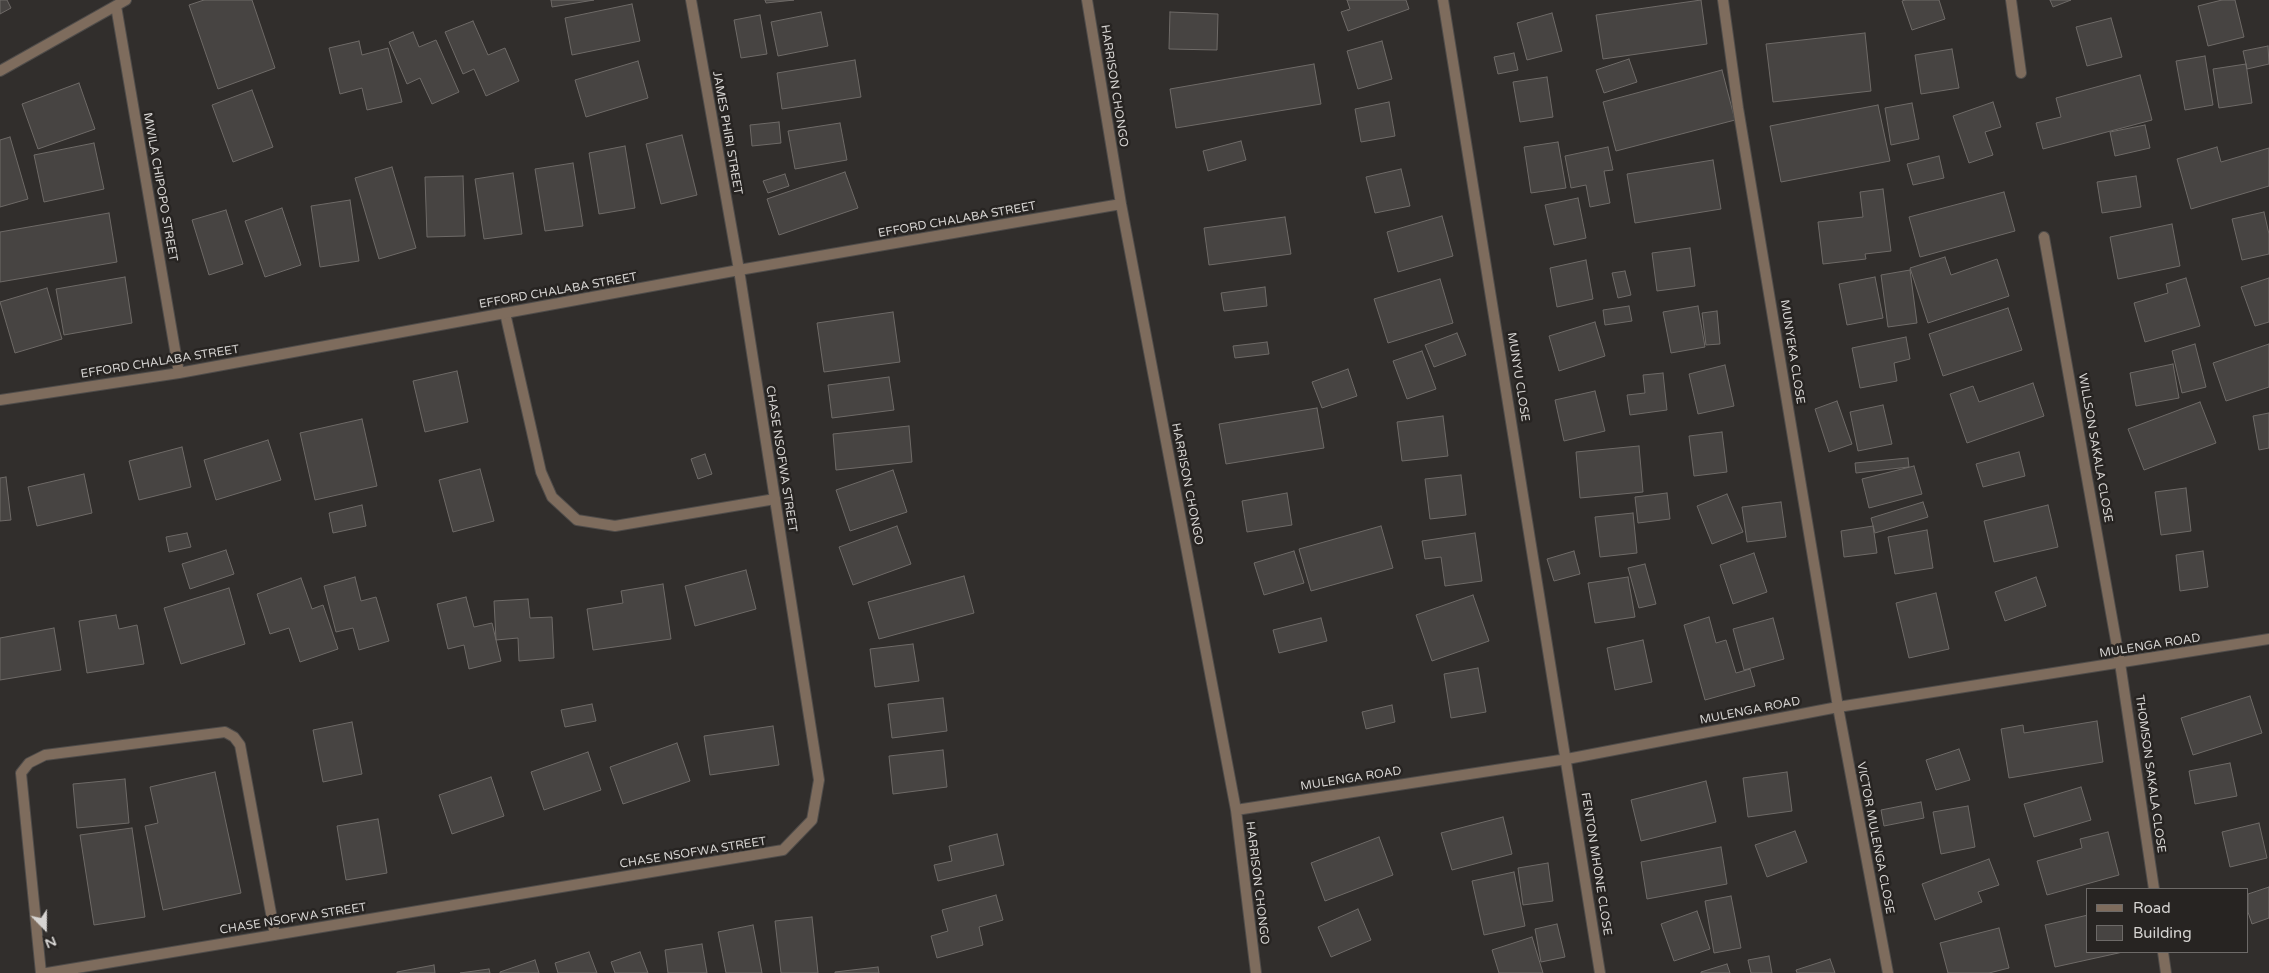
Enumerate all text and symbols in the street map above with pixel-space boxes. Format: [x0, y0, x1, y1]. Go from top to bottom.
street label: HARRISON CHONGO [1097, 24, 1131, 148]
street label: JAMES PHIRI STREET [709, 70, 745, 196]
street label: MWILA CHIPOPO STREET [140, 111, 180, 263]
street label: EFFORD CHALABA STREET [877, 199, 1037, 241]
street label: EFFORD CHALABA STREET [478, 270, 638, 312]
street label: MUNYEKA CLOSE [1777, 299, 1807, 405]
street label: MUNYU CLOSE [1504, 331, 1532, 423]
street label: EFFORD CHALABA STREET [80, 342, 240, 382]
street label: WILLSON SAKALA CLOSE [2075, 372, 2115, 524]
street label: CHASE NSOFWA STREET [762, 385, 800, 533]
street label: HARRISON CHONGO [1168, 422, 1206, 546]
street label: MULENGA ROAD [2098, 631, 2202, 661]
street label: MULENGA ROAD [1699, 694, 1801, 728]
street label: THOMSON SAKALA CLOSE [2132, 694, 2168, 854]
street label: VICTOR MULENGA CLOSE [1853, 761, 1897, 915]
street label: MULENGA ROAD [1299, 764, 1403, 794]
street label: FENTON MHONE CLOSE [1578, 791, 1614, 937]
street label: HARRISON CHONGO [1242, 821, 1272, 945]
street label: CHASE NSOFWA STREET [619, 834, 767, 872]
legend [2086, 888, 2249, 953]
text: Road [2133, 899, 2171, 917]
street label: CHASE NSOFWA STREET [219, 900, 367, 938]
north arrow [20, 903, 70, 953]
text: Building [2133, 924, 2192, 942]
text: N [42, 932, 59, 952]

